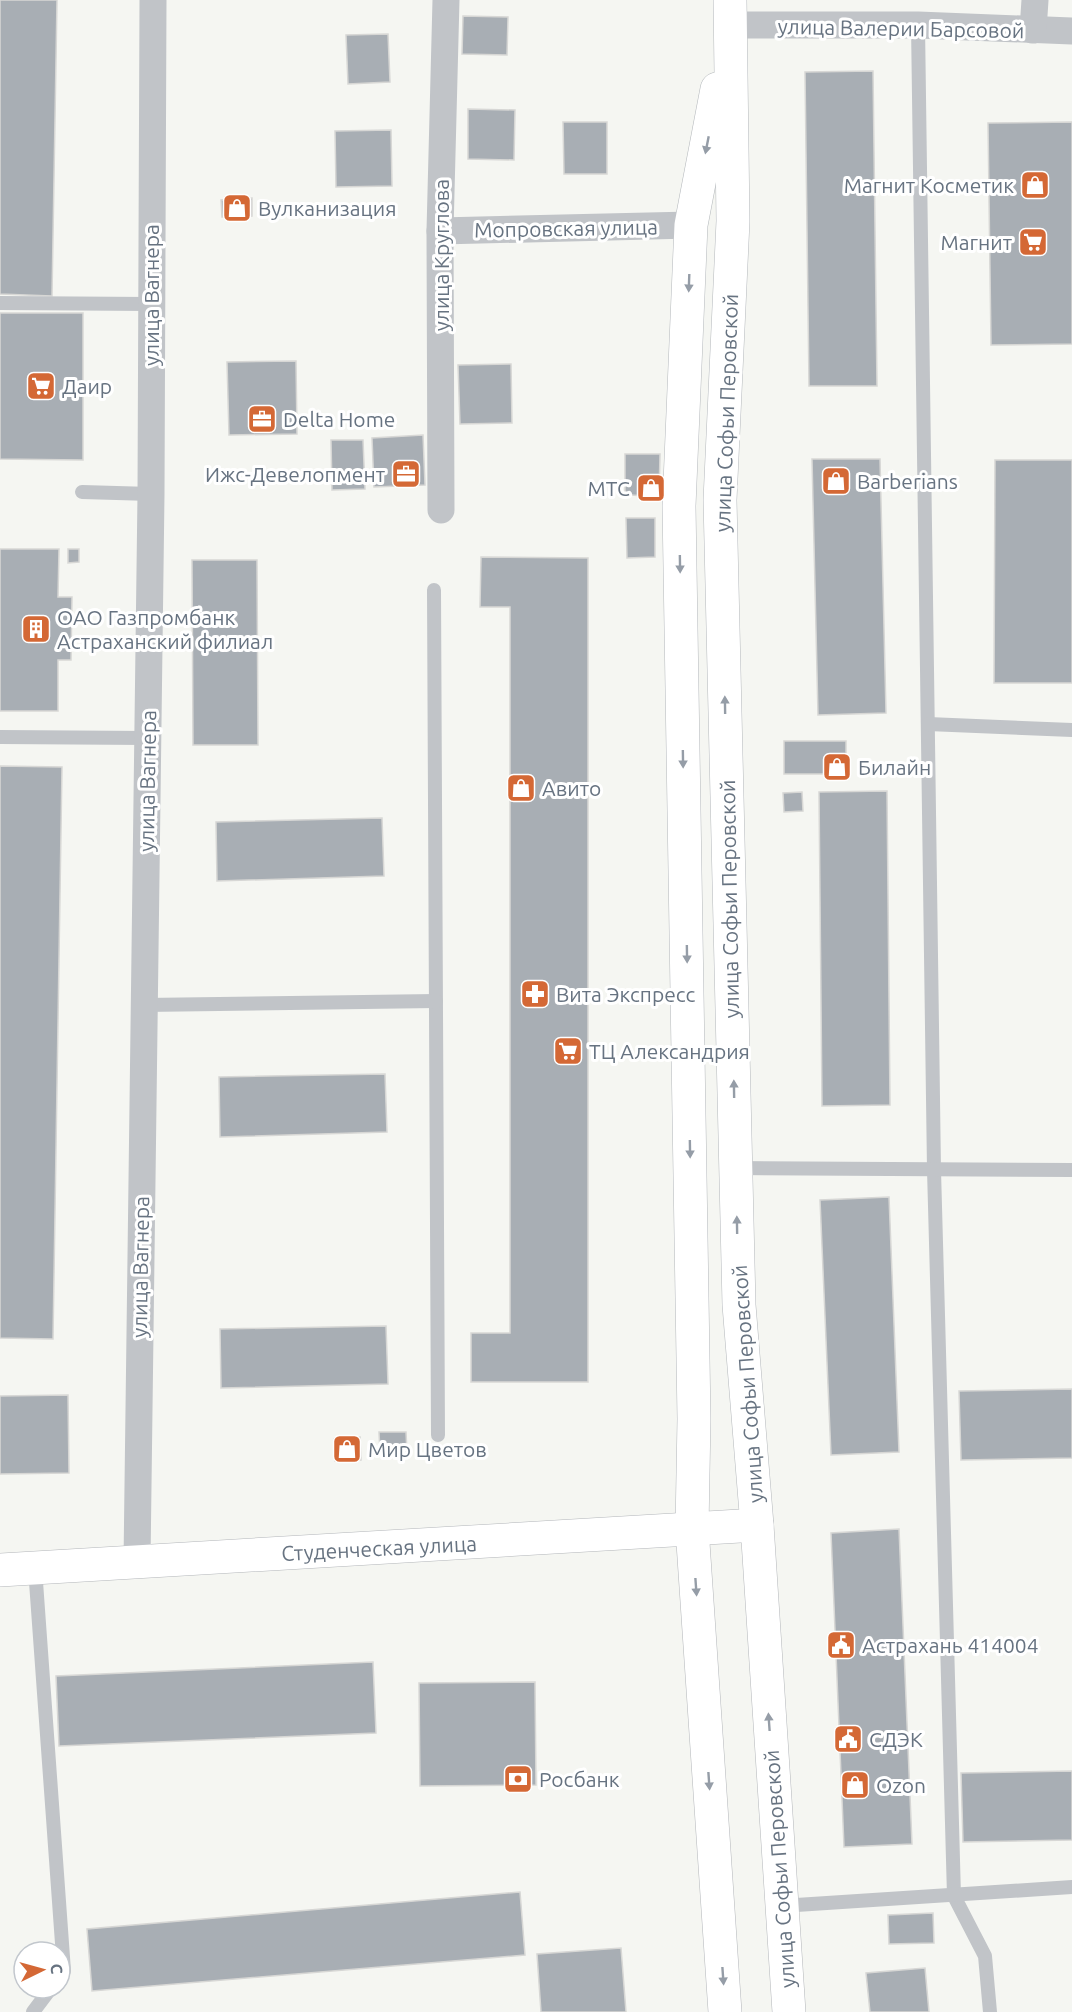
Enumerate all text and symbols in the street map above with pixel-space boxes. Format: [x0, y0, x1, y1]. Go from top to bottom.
street label: улица Валерии Барсовой [778, 14, 1024, 42]
one-way arrow [702, 135, 711, 154]
shop icon: Магнит Косметик [1019, 169, 1051, 201]
place label: Магнит Косметик [844, 173, 1014, 197]
street label: улица Круглова [429, 179, 453, 331]
shop icon: Вулканизация [221, 192, 253, 224]
place label: Вулканизация [258, 196, 396, 220]
street label: Мопровская улица [474, 214, 658, 242]
street label: улица Вагнера [139, 224, 163, 366]
supermarket icon: Магнит [1017, 226, 1049, 258]
place label: Магнит [940, 230, 1013, 254]
one-way arrow [684, 273, 693, 292]
street label: улица Софьи Перовской [710, 293, 742, 533]
supermarket icon: Даир [25, 370, 57, 402]
place label: Даир [62, 374, 112, 398]
office icon: Delta Home [246, 403, 278, 435]
place label: Delta Home [283, 407, 395, 431]
office icon: Ижс-Девелопмент [390, 458, 422, 490]
place label: Ижс-Девелопмент [205, 462, 386, 486]
shop icon: Barberians [820, 465, 852, 497]
place label: Barberians [857, 469, 958, 493]
shop icon: МТС [635, 472, 667, 504]
place label: МТС [587, 476, 630, 500]
one-way arrow [675, 555, 685, 574]
place label: ОАО Газпромбанк Астраханский филиал [57, 605, 273, 653]
building icon: ОАО Газпромбанк Астраханский филиал [20, 613, 52, 645]
one-way arrow [720, 695, 730, 714]
street label: улица Вагнера [134, 710, 160, 852]
one-way arrow [679, 750, 688, 769]
shop icon: Билайн [821, 751, 853, 783]
place label: Билайн [858, 755, 931, 779]
shop icon: Авито [505, 772, 537, 804]
place label: Авито [542, 776, 601, 800]
street label: улица Софьи Перовской [715, 780, 743, 1018]
one-way arrow [682, 944, 691, 963]
pharmacy icon: Вита Экспресс [519, 978, 551, 1010]
place label: Вита Экспресс [556, 982, 696, 1006]
supermarket icon: ТЦ Александрия [552, 1035, 584, 1067]
place label: ТЦ Александрия [589, 1039, 750, 1063]
one-way arrow [729, 1079, 739, 1098]
one-way arrow [685, 1139, 695, 1158]
street label: улица Вагнера [127, 1196, 153, 1338]
one-way arrow [732, 1216, 742, 1235]
street label: улица Софьи Перовской [727, 1264, 767, 1504]
shop icon: Мир Цветов [331, 1433, 363, 1465]
place label: Мир Цветов [368, 1437, 487, 1461]
street label: Студенческая улица [281, 1531, 477, 1565]
one-way arrow [691, 1577, 701, 1596]
public building icon: Астрахань 414004 [825, 1629, 857, 1661]
place label: Астрахань 414004 [862, 1633, 1039, 1657]
one-way arrow [764, 1712, 773, 1731]
public building icon: СДЭК [832, 1723, 864, 1755]
place label: СДЭК [869, 1727, 923, 1751]
street label: улица Софьи Перовской [759, 1749, 799, 1989]
bank icon: Росбанк [502, 1763, 534, 1795]
place label: Росбанк [539, 1767, 620, 1791]
shop icon: Ozon [839, 1769, 871, 1801]
one-way arrow [705, 1772, 714, 1791]
place label: Ozon [876, 1773, 926, 1797]
north arrow [12, 1940, 72, 2000]
text: С [48, 1963, 66, 1975]
one-way arrow [718, 1966, 728, 1985]

